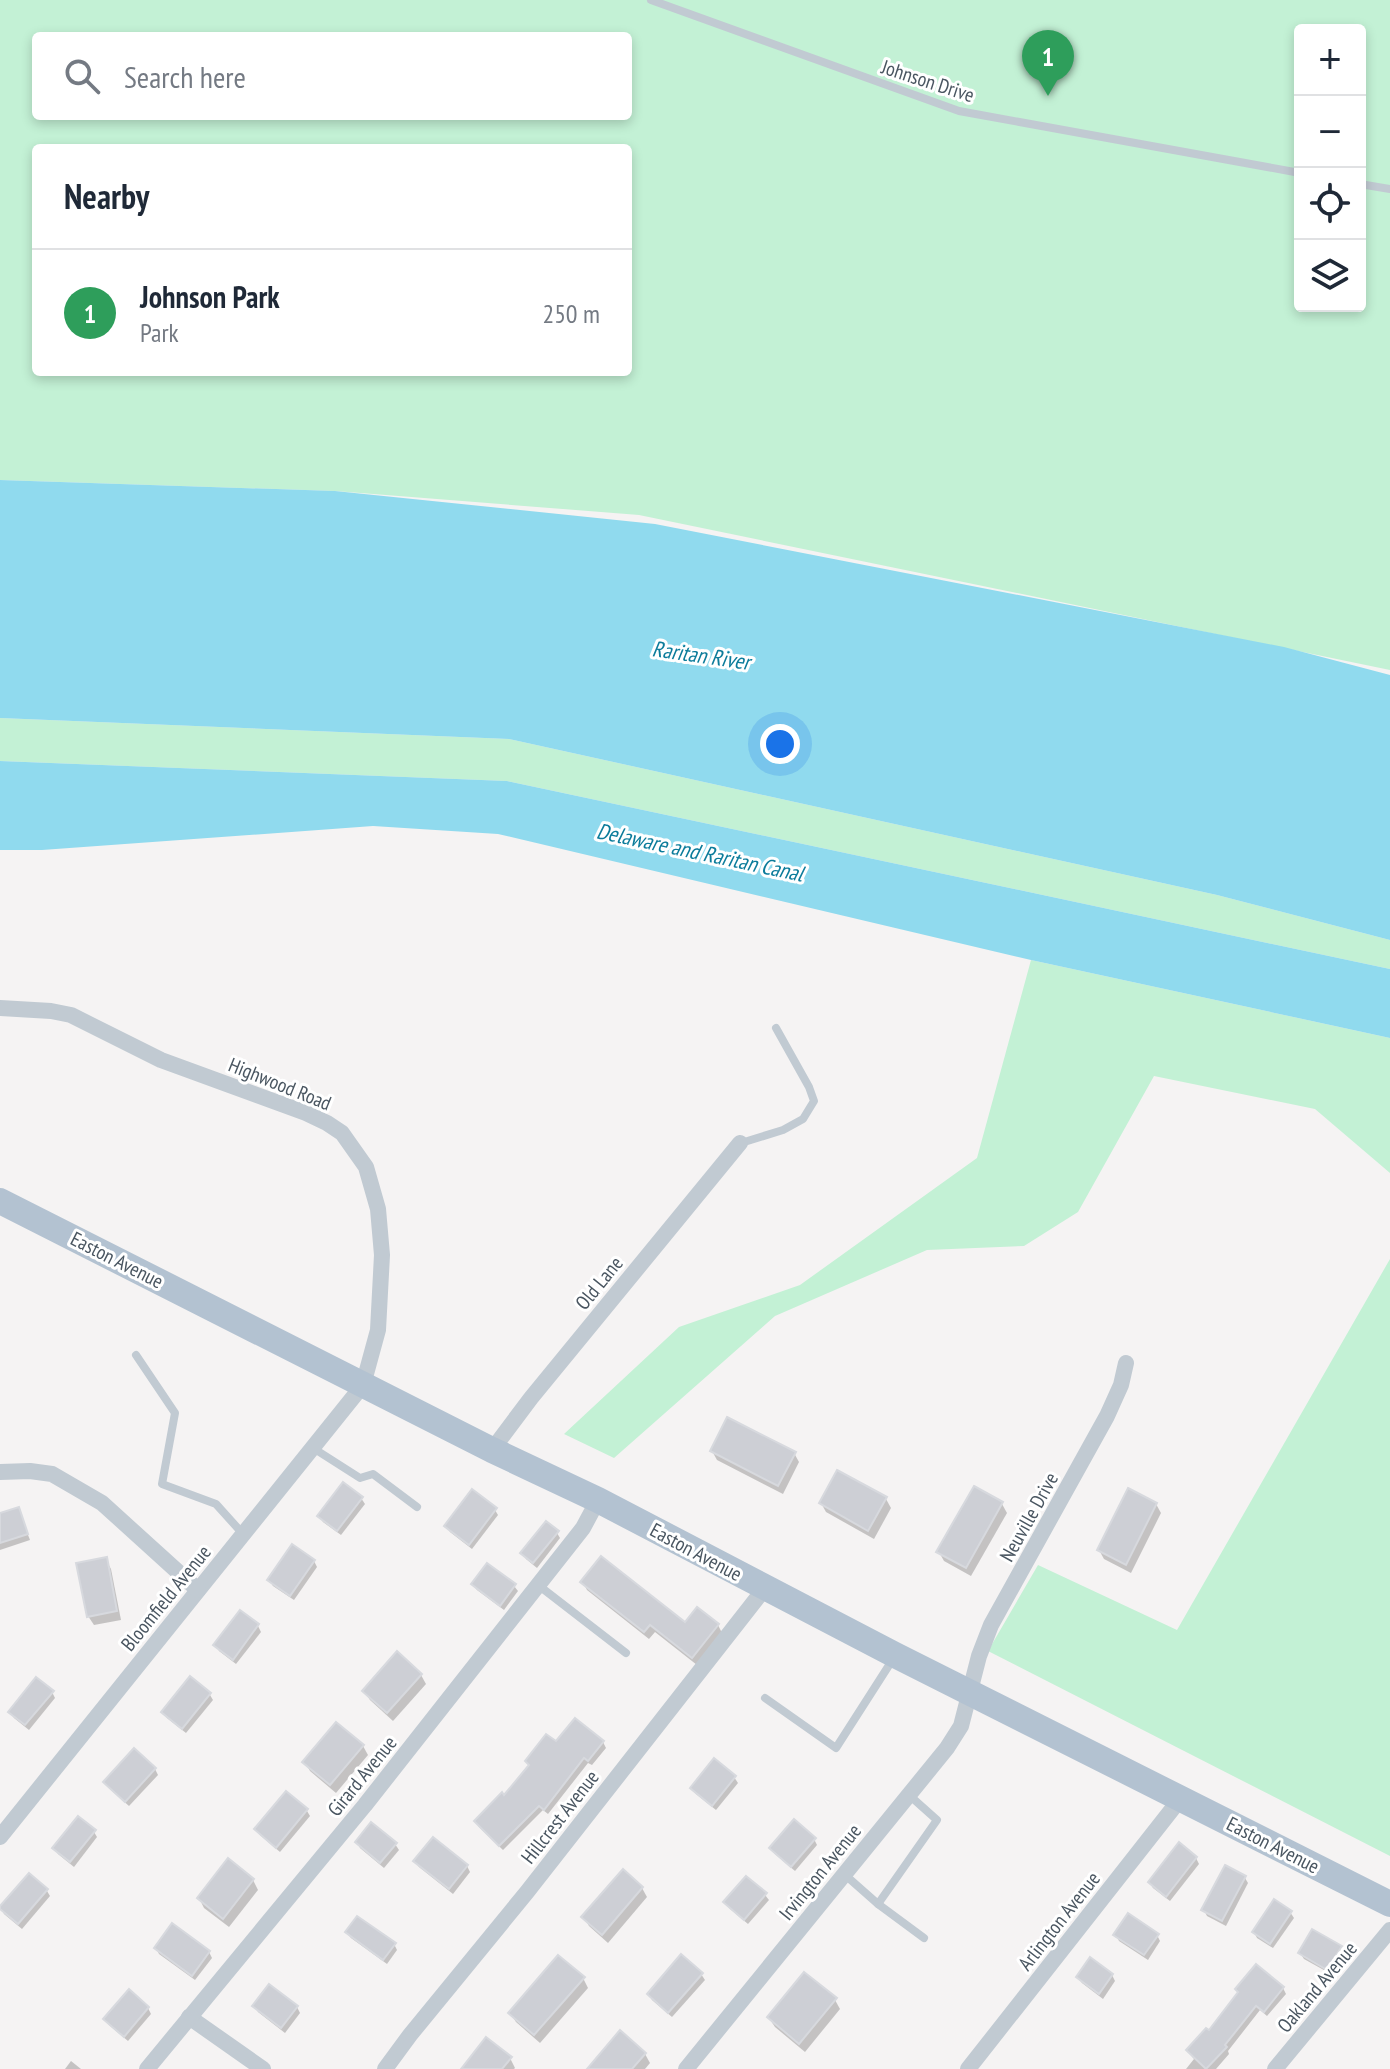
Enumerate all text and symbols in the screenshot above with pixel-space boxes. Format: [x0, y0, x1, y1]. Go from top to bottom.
map controls [1294, 24, 1366, 312]
button: + [1294, 24, 1366, 96]
pin: 1 [1022, 30, 1074, 96]
search box [32, 32, 632, 120]
icon: search [60, 54, 104, 98]
street label: Johnson Drive [877, 54, 978, 108]
text: Search here [124, 57, 246, 96]
button: − [1294, 96, 1366, 168]
button: locate [1294, 168, 1366, 240]
text: Nearby [64, 174, 149, 218]
button: layers [1294, 240, 1366, 312]
text: Johnson Park [140, 277, 280, 316]
text: 1 [84, 297, 96, 330]
text: 250 m [542, 297, 600, 330]
text: Park [140, 316, 179, 349]
water label: Raritan River [650, 634, 755, 676]
your location [760, 724, 800, 764]
water label: Delaware and Raritan Canal [594, 816, 808, 888]
street label: Highwood Road [225, 1052, 335, 1116]
street label: Easton Avenue [66, 1226, 168, 1294]
street label: Old Lane [570, 1251, 628, 1315]
street label: Neuville Drive [994, 1468, 1064, 1566]
street label: Easton Avenue [646, 1517, 746, 1587]
street label: Bloomfield Avenue [115, 1540, 217, 1656]
street label: Girard Avenue [322, 1730, 402, 1822]
street label: Hillcrest Avenue [515, 1765, 605, 1869]
street label: Easton Avenue [1222, 1811, 1324, 1879]
street label: Irvington Avenue [773, 1818, 867, 1926]
street label: Arlington Avenue [1012, 1866, 1106, 1976]
street label: Oakland Avenue [1271, 1936, 1363, 2038]

